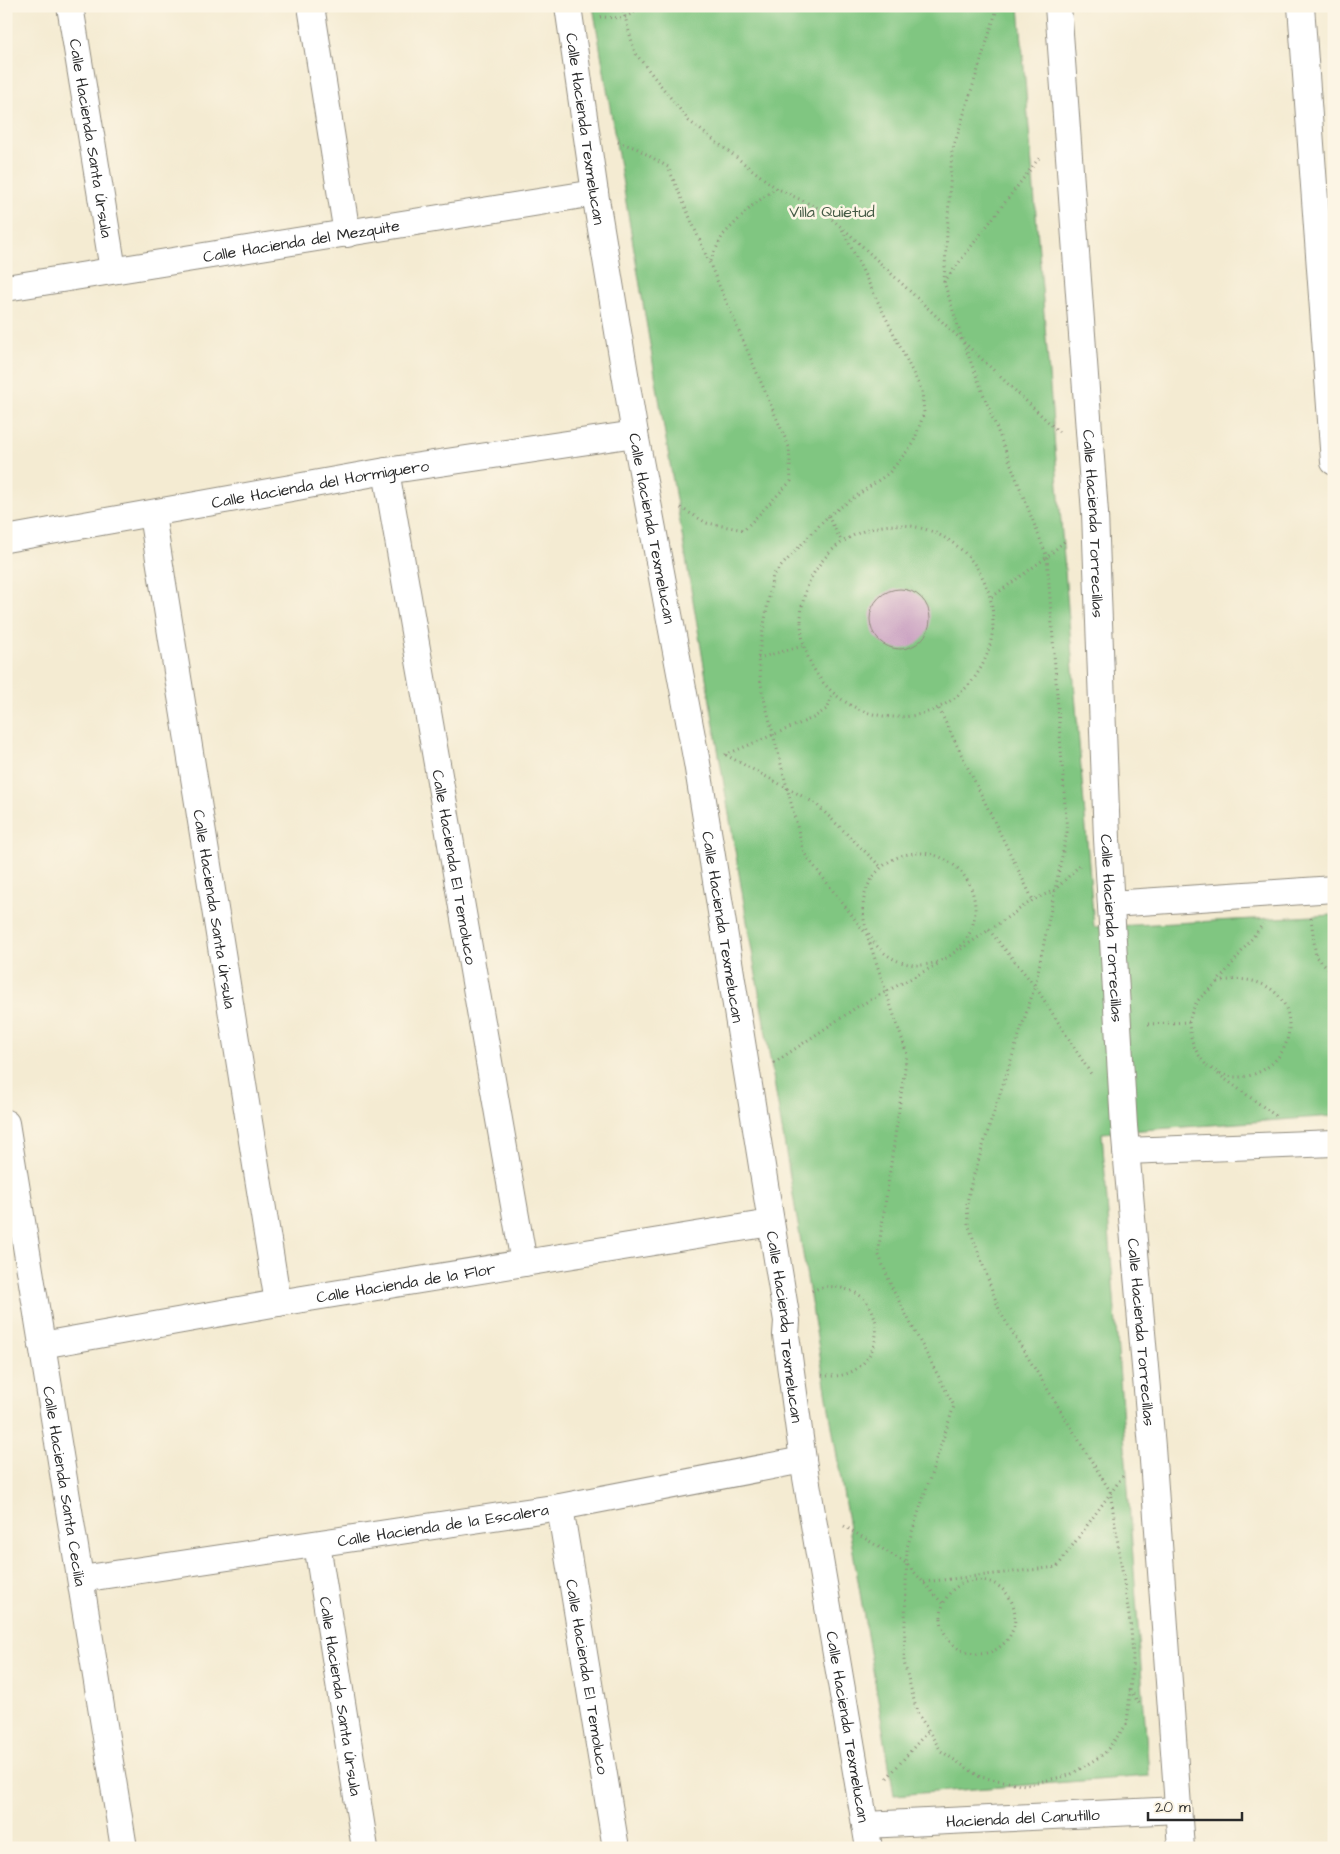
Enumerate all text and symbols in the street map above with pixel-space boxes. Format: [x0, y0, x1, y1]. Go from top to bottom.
street label: Calle Hacienda Texmelucan [560, 32, 610, 226]
street label: Calle Hacienda Santa Úrsula [64, 37, 118, 240]
park label: Villa Quietud [789, 201, 875, 223]
street label: Calle Hacienda del Mezquite [201, 215, 402, 268]
street label: Calle Hacienda Torrecillas [1077, 429, 1109, 618]
street label: Calle Hacienda Texmelucan [623, 431, 680, 625]
street label: Calle Hacienda del Hormiguero [210, 455, 430, 514]
street label: Calle Hacienda El Temoluco [426, 768, 482, 966]
street label: Calle Hacienda Santa Úrsula [187, 808, 241, 1010]
street label: Calle Hacienda Texmelucan [696, 830, 749, 1024]
street label: Calle Hacienda Torrecillas [1095, 834, 1128, 1023]
street label: Calle Hacienda Texmelucan [761, 1230, 808, 1424]
street label: Calle Hacienda Torrecillas [1122, 1237, 1160, 1427]
street label: Calle Hacienda de la Flor [315, 1258, 497, 1309]
street label: Calle Hacienda Santa Cecilia [37, 1385, 91, 1588]
street label: Calle Hacienda de la Escalera [336, 1499, 550, 1552]
street label: Calle Hacienda El Temoluco [560, 1578, 614, 1776]
street label: Calle Hacienda Santa Úrsula [313, 1595, 367, 1797]
street label: Calle Hacienda Texmelucan [820, 1630, 874, 1824]
scale bar [1148, 1789, 1241, 1821]
text: 20 m [1155, 1797, 1191, 1818]
street label: Hacienda del Canutillo [945, 1804, 1100, 1833]

